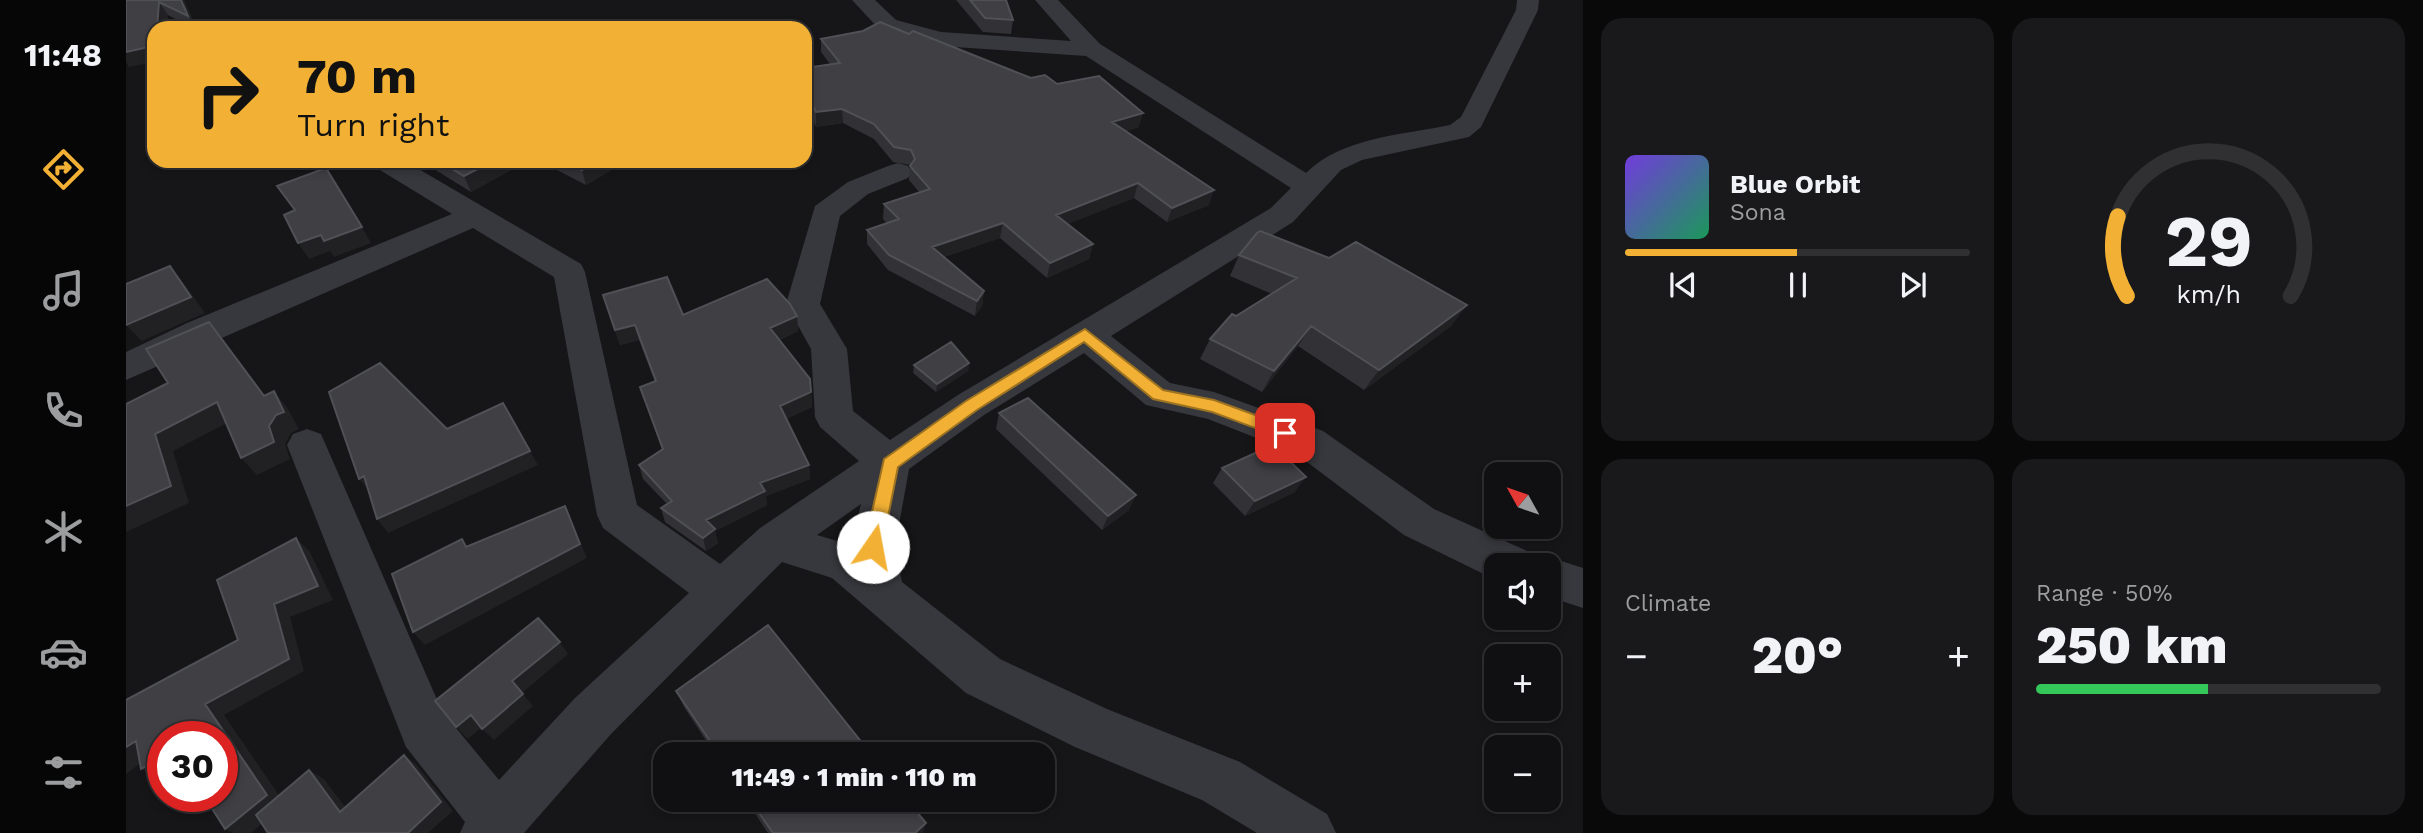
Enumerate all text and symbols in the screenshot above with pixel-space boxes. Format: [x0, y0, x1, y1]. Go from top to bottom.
text: 11:48 [24, 36, 102, 74]
text: 70 m [297, 47, 417, 105]
icon: right [182, 49, 273, 140]
text: Turn right [297, 106, 449, 144]
icon: directions [39, 145, 88, 194]
text: Blue Orbit [1730, 169, 1860, 199]
text: 29 [2164, 198, 2253, 284]
text: Sona [1730, 199, 1786, 226]
icon: music [39, 266, 88, 315]
icon: previous [1664, 266, 1702, 304]
icon: pause [1779, 266, 1817, 304]
icon: next [1894, 266, 1932, 304]
text: km/h [2176, 280, 2241, 309]
icon: phone [39, 386, 88, 435]
pin [1255, 403, 1315, 463]
icon: arrive [1266, 414, 1304, 452]
north arrow [1484, 462, 1561, 539]
map controls [1484, 462, 1561, 812]
icon: climate [39, 507, 88, 556]
position arrow [836, 510, 910, 584]
button: sound [1484, 553, 1561, 630]
text: Range · 50% [2036, 580, 2172, 607]
text: Climate [1625, 590, 1711, 617]
text: 250 km [2036, 615, 2227, 676]
text: 20° [1752, 625, 1843, 686]
icon: car [39, 628, 88, 677]
text: − [1625, 634, 1648, 678]
text: + [1947, 634, 1970, 678]
button: + [1484, 644, 1561, 721]
speed limit sign: 30 [147, 721, 238, 812]
button: − [1484, 735, 1561, 812]
icon: filters [39, 748, 88, 797]
text: 11:49 · 1 min · 110 m [731, 762, 977, 792]

